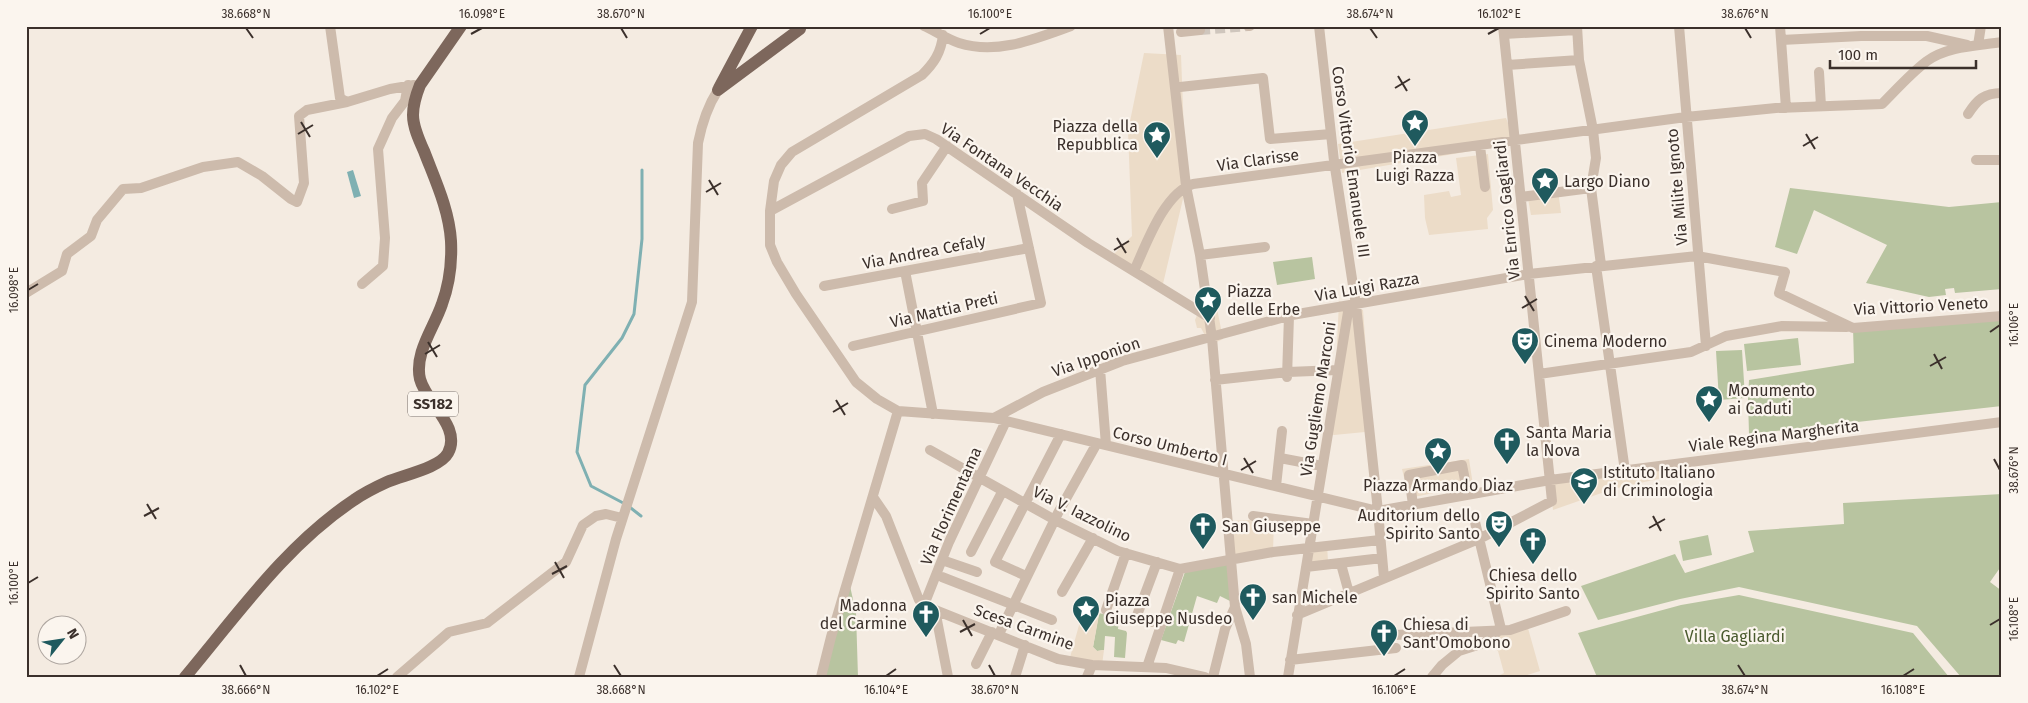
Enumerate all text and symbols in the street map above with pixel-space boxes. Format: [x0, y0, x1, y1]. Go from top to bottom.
text: 38.668°N [221, 7, 271, 21]
text: 16.098°E [459, 7, 505, 21]
text: 38.670°N [597, 7, 645, 21]
text: 16.100°E [968, 7, 1012, 21]
text: 38.674°N [1346, 7, 1394, 21]
text: 16.102°E [1477, 7, 1521, 21]
text: 38.676°N [1721, 7, 1769, 21]
scale bar [1830, 38, 1977, 70]
text: 100 m [1838, 46, 1878, 64]
street label: Corso Vittorio Emanuele III [1328, 65, 1374, 259]
place icon: Piazza Luigi Razza [1400, 108, 1430, 147]
place label: Piazza della Repubblica [1053, 117, 1138, 154]
street label: Via Fontana Vecchia [937, 119, 1067, 215]
place icon: Piazza della Repubblica [1142, 120, 1172, 159]
street label: Via Milite Ignoto [1662, 128, 1692, 246]
street label: Via Enrico Gagliardi [1490, 139, 1524, 281]
street label: Via Clarisse [1216, 145, 1300, 175]
place label: Piazza Luigi Razza [1375, 148, 1455, 185]
place icon: Largo Diano [1530, 166, 1560, 205]
place label: Largo Diano [1564, 172, 1650, 191]
street label: Via Andrea Cefaly [861, 231, 987, 273]
text: 16.098°E [7, 267, 21, 313]
street label: Via Luigi Razza [1313, 268, 1421, 306]
place label: Piazza delle Erbe [1227, 282, 1300, 319]
place icon: Piazza delle Erbe [1193, 285, 1223, 324]
street label: Via Mattia Preti [888, 288, 1000, 332]
street label: Via Vittorio Veneto [1853, 293, 1989, 319]
text: 16.106°E [2007, 303, 2021, 347]
street label: Via Gugliemo Marconi [1296, 320, 1340, 478]
theatre icon: Cinema Moderno [1510, 326, 1540, 365]
place label: Cinema Moderno [1544, 332, 1667, 351]
street label: Via Ipponion [1049, 333, 1143, 381]
place label: Monumento ai Caduti [1728, 381, 1815, 418]
place icon: Monumento ai Caduti [1694, 384, 1724, 423]
road number: SS182 [408, 392, 458, 416]
street label: Viale Regina Margherita [1688, 416, 1860, 456]
street label: Corso Umberto I [1111, 423, 1229, 469]
place label: Santa Maria la Nova [1526, 423, 1612, 460]
church icon: Santa Maria la Nova [1492, 426, 1522, 465]
place icon: Piazza Armando Diaz [1423, 436, 1453, 475]
street label: Via Florimentama [916, 444, 986, 568]
text: 38.676°N [2007, 446, 2021, 494]
place label: Istituto Italiano di Criminologia [1603, 463, 1715, 500]
school or university icon: Istituto Italiano di Criminologia [1569, 466, 1599, 505]
place label: Piazza Armando Diaz [1363, 476, 1513, 495]
street label: Via V. Iazzolino [1030, 482, 1134, 546]
place label: Auditorium dello Spirito Santo [1358, 506, 1480, 543]
theatre icon: Auditorium dello Spirito Santo [1484, 509, 1514, 548]
church icon: San Giuseppe [1188, 511, 1218, 550]
place label: San Giuseppe [1222, 517, 1321, 536]
church icon: Chiesa dello Spirito Santo [1518, 526, 1548, 565]
text: 16.100°E [7, 561, 21, 605]
place label: Chiesa dello Spirito Santo [1486, 566, 1580, 603]
church icon: san Michele [1238, 582, 1268, 621]
place label: san Michele [1272, 588, 1358, 607]
place label: Piazza Giuseppe Nusdeo [1105, 591, 1232, 628]
place icon: Piazza Giuseppe Nusdeo [1071, 594, 1101, 633]
place label: Madonna del Carmine [820, 596, 907, 633]
text: 16.108°E [2007, 597, 2021, 641]
church icon: Madonna del Carmine [911, 599, 941, 638]
street label: Scesa Carmine [971, 600, 1077, 654]
place label: Chiesa di Sant'Omobono [1403, 615, 1511, 652]
north arrow [38, 616, 88, 666]
church icon: Chiesa di Sant'Omobono [1369, 618, 1399, 657]
text: N [63, 625, 83, 642]
park label: Villa Gagliardi [1685, 627, 1785, 646]
text: 38.666°N [222, 683, 270, 697]
text: 16.102°E [355, 683, 399, 697]
text: 38.668°N [596, 683, 646, 697]
text: 16.104°E [864, 683, 908, 697]
text: 38.670°N [971, 683, 1019, 697]
text: 16.106°E [1372, 683, 1416, 697]
text: 38.674°N [1721, 683, 1769, 697]
text: 16.108°E [1881, 683, 1925, 697]

